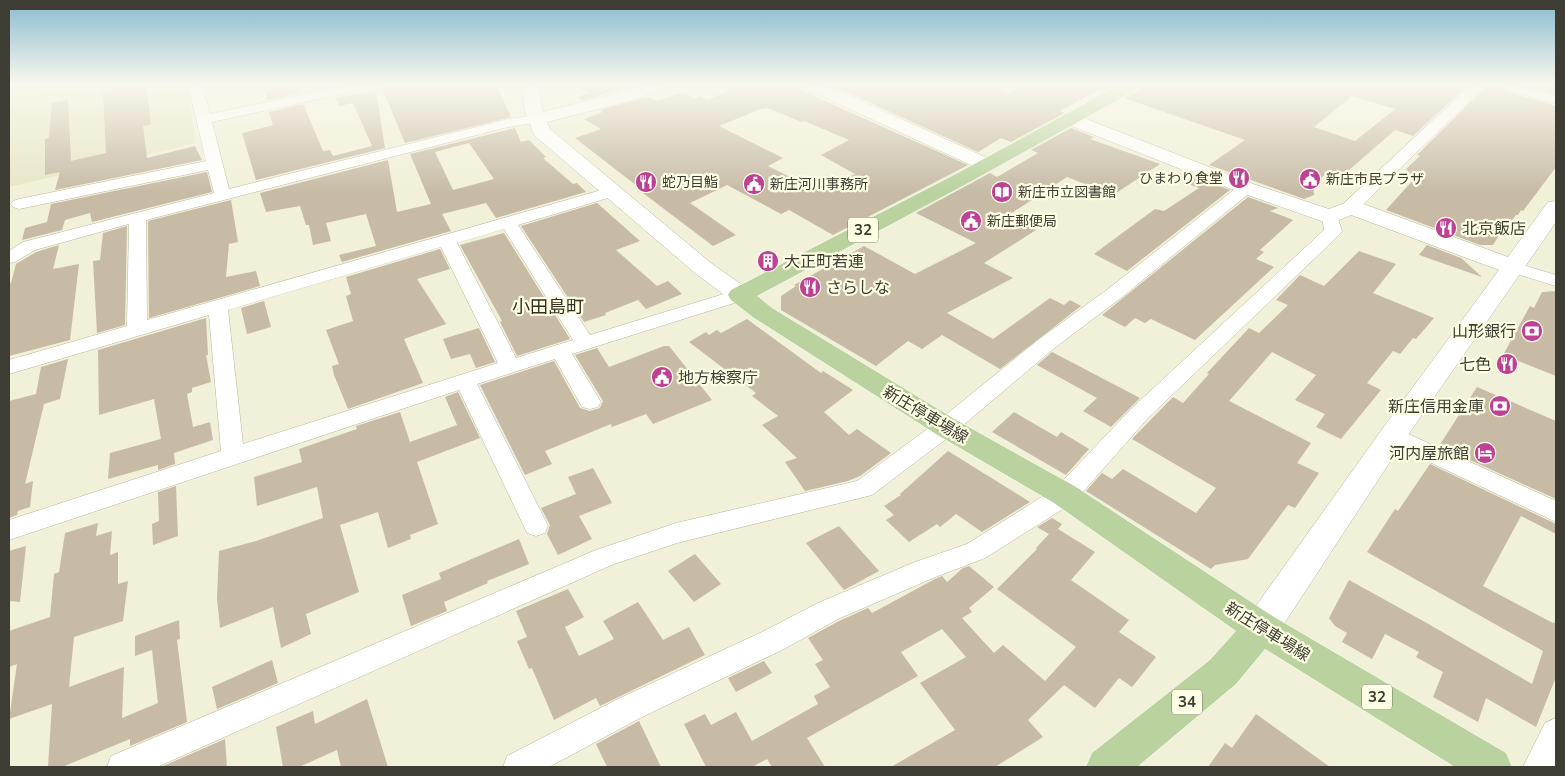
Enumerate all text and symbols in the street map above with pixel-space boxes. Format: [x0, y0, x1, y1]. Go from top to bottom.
restaurant icon: ひまわり食堂 [1227, 166, 1251, 190]
public building icon: 新庄市民プラザ [1298, 167, 1322, 191]
place label: ひまわり食堂 [1139, 169, 1223, 188]
restaurant icon: 蛇乃目鮨 [634, 170, 658, 194]
place label: 新庄市民プラザ [1326, 170, 1424, 189]
public building icon: 新庄河川事務所 [742, 172, 766, 196]
place label: 蛇乃目鮨 [662, 173, 718, 192]
place label: 新庄河川事務所 [770, 175, 868, 194]
library icon: 新庄市立図書館 [990, 180, 1014, 204]
place label: 新庄市立図書館 [1018, 183, 1116, 202]
public building icon: 新庄郵便局 [959, 209, 983, 233]
place label: 新庄郵便局 [987, 212, 1057, 231]
restaurant icon: 北京飯店 [1434, 216, 1458, 240]
road number: 32 [848, 218, 878, 242]
place label: 北京飯店 [1462, 218, 1526, 240]
building icon: 大正町若連 [756, 249, 780, 273]
place label: 大正町若連 [784, 251, 864, 273]
restaurant icon: さらしな [798, 275, 822, 299]
place label: さらしな [826, 277, 890, 299]
district label: 小田島町 [512, 295, 584, 319]
bank icon: 山形銀行 [1520, 319, 1544, 343]
place label: 山形銀行 [1452, 321, 1516, 343]
restaurant icon: 七色 [1495, 352, 1519, 376]
place label: 七色 [1459, 354, 1491, 376]
public building icon: 地方検察庁 [650, 365, 674, 389]
place label: 地方検察庁 [678, 367, 758, 389]
street label: 新庄停車場線 [879, 381, 972, 449]
bank icon: 新庄信用金庫 [1488, 394, 1512, 418]
place label: 新庄信用金庫 [1388, 396, 1484, 418]
hotel icon: 河内屋旅館 [1473, 441, 1497, 465]
place label: 河内屋旅館 [1389, 443, 1469, 465]
street label: 新庄停車場線 [1221, 597, 1314, 667]
road number: 32 [1362, 684, 1392, 710]
road number: 34 [1172, 690, 1202, 714]

